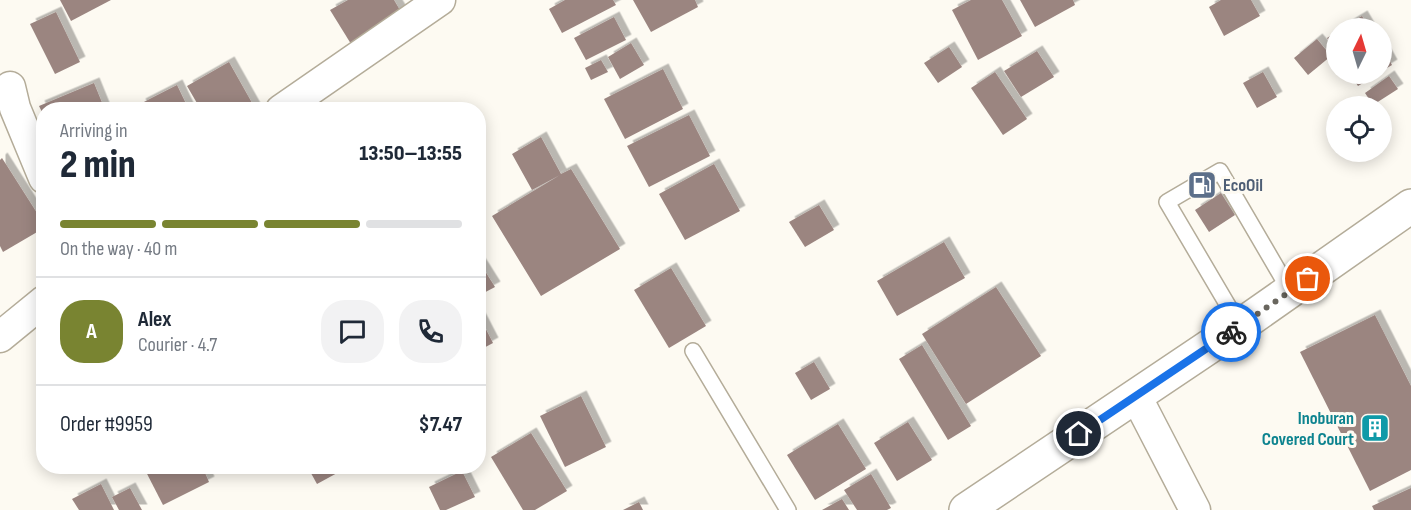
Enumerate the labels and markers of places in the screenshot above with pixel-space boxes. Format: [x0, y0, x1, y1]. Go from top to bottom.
fuel station icon: EcoOil [1186, 169, 1218, 201]
place label: EcoOil [1223, 175, 1263, 196]
pin [1282, 253, 1333, 304]
pin [1053, 408, 1104, 459]
place label: Inoburan Covered Court [1262, 408, 1354, 450]
building icon: Inoburan Covered Court [1359, 412, 1391, 444]

